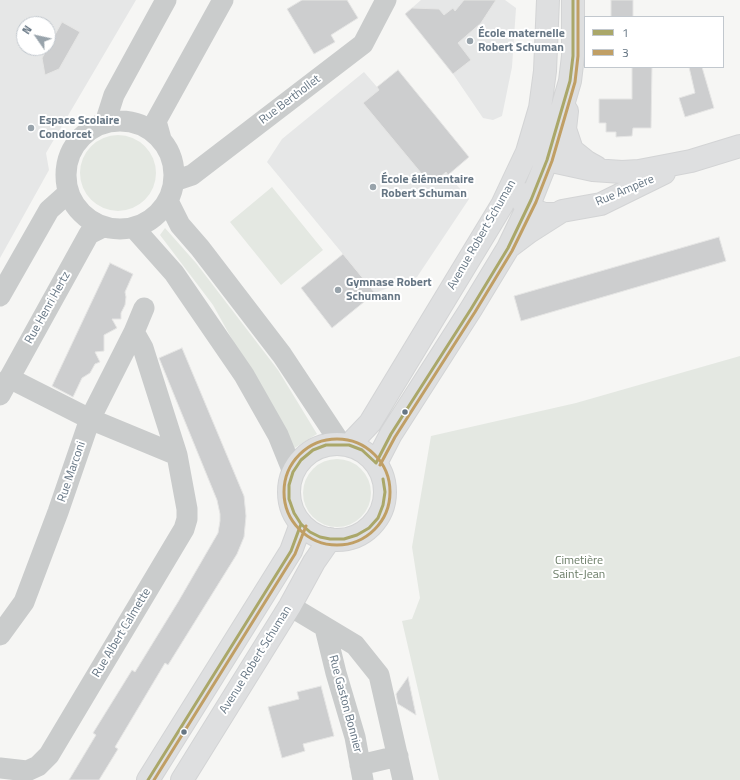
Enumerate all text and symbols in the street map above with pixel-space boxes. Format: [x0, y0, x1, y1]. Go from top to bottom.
north arrow [16, 16, 56, 56]
legend [584, 16, 724, 68]
text: N [18, 22, 36, 37]
text: 1 [622, 23, 629, 42]
place label: École maternelle Robert Schuman [478, 27, 565, 55]
marker: École maternelle Robert Schuman [465, 36, 475, 46]
text: 3 [622, 43, 629, 62]
street label: Rue Berthollet [257, 72, 323, 128]
place label: Espace Scolaire Condorcet [39, 114, 119, 142]
marker: Espace Scolaire Condorcet [26, 123, 36, 133]
street label: Rue Ampère [594, 172, 656, 210]
place label: École élémentaire Robert Schuman [381, 173, 474, 201]
street label: Avenue Robert Schuman [445, 178, 519, 292]
marker: École élémentaire Robert Schuman [368, 182, 378, 192]
street label: Rue Henri Hertz [22, 269, 74, 347]
place label: Gymnase Robert Schumann [346, 276, 432, 304]
marker: Gymnase Robert Schumann [333, 285, 343, 295]
unlabelled marker [400, 407, 410, 417]
street label: Rue Marconi [55, 440, 89, 504]
park label: Cimetière Saint-Jean [553, 554, 605, 582]
street label: Rue Albert Calmette [90, 586, 154, 680]
street label: Avenue Robert Schuman [217, 604, 295, 716]
street label: Rue Gaston Bonnier [325, 654, 365, 754]
unlabelled marker [179, 727, 189, 737]

